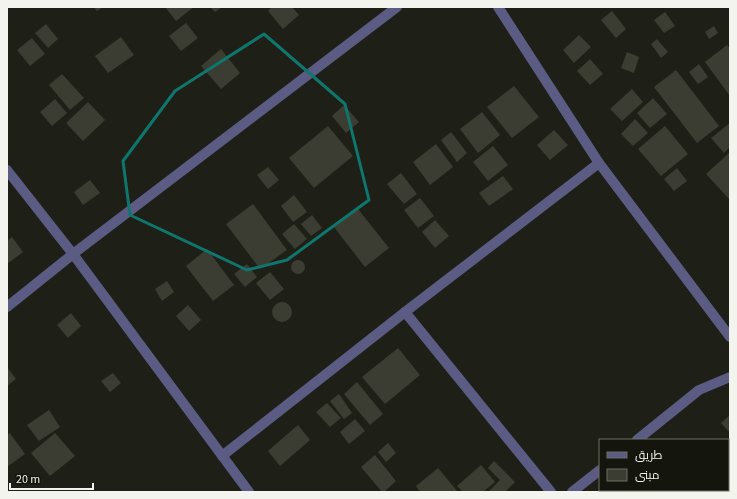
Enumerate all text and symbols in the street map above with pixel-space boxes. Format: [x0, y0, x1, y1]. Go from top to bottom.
legend [599, 439, 729, 491]
text: طريق [635, 447, 663, 464]
scale bar [10, 465, 93, 491]
text: مبنى [635, 467, 660, 484]
text: 20 m [16, 471, 40, 488]

